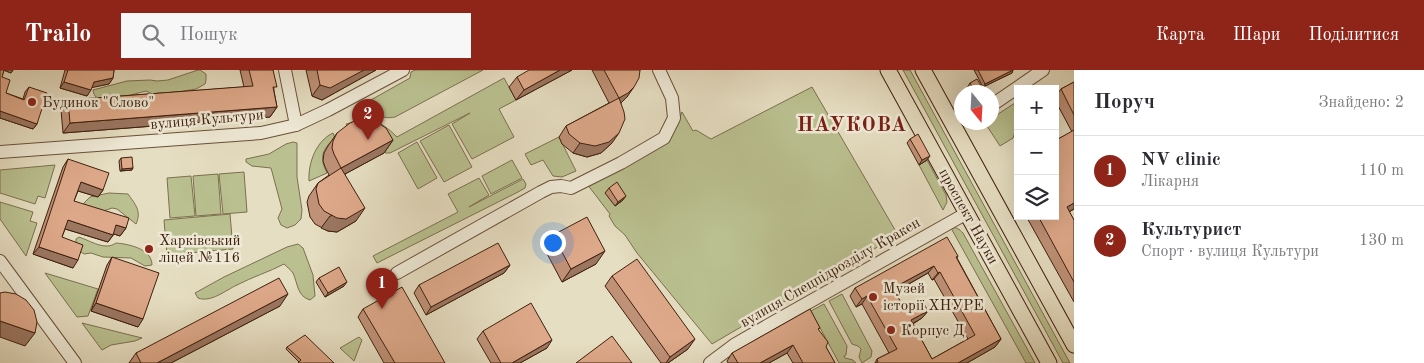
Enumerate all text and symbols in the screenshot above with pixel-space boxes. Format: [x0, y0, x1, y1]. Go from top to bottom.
search box [121, 13, 471, 58]
icon: search [139, 21, 167, 49]
text: Trailo [25, 23, 91, 47]
text: Пошук [179, 26, 238, 45]
text: Карта [1156, 26, 1205, 44]
text: Шари [1233, 26, 1281, 44]
text: Поділитися [1309, 26, 1399, 44]
north arrow [954, 85, 999, 130]
map controls [1014, 85, 1059, 220]
button: + [1014, 85, 1059, 130]
text: Поруч [1094, 92, 1155, 113]
text: Знайдено: 2 [1319, 95, 1404, 111]
marker: Будинок "Слово" [26, 96, 38, 108]
place label: Будинок "Слово" [42, 96, 154, 111]
pin: 2 [352, 99, 384, 140]
street label: вулиця Культури [150, 108, 264, 133]
district label: НАУКОВА [797, 116, 907, 136]
button: − [1014, 130, 1059, 175]
text: NV clinic [1141, 151, 1221, 170]
text: 1 [1105, 163, 1115, 179]
text: 110 m [1359, 163, 1404, 179]
street label: проспект Науки [935, 166, 1000, 267]
text: Лікарня [1141, 174, 1199, 190]
button: layers [1014, 175, 1059, 220]
street label: вулиця Спецпідрозділу Кракен [738, 216, 923, 331]
text: Культурист [1141, 221, 1241, 240]
your location [540, 230, 566, 256]
text: 2 [1105, 233, 1115, 249]
text: 130 m [1359, 233, 1404, 249]
place label: Харківський ліцей №116 [159, 234, 241, 266]
marker: Харківський ліцей №116 [143, 243, 155, 255]
text: Спорт · вулиця Культури [1141, 244, 1319, 260]
pin: 1 [366, 268, 398, 309]
place label: Музей історії ХНУРЕ [883, 282, 984, 314]
marker: Музей історії ХНУРЕ [867, 291, 879, 303]
marker: Корпус Д [885, 324, 897, 336]
place label: Корпус Д [901, 324, 964, 339]

